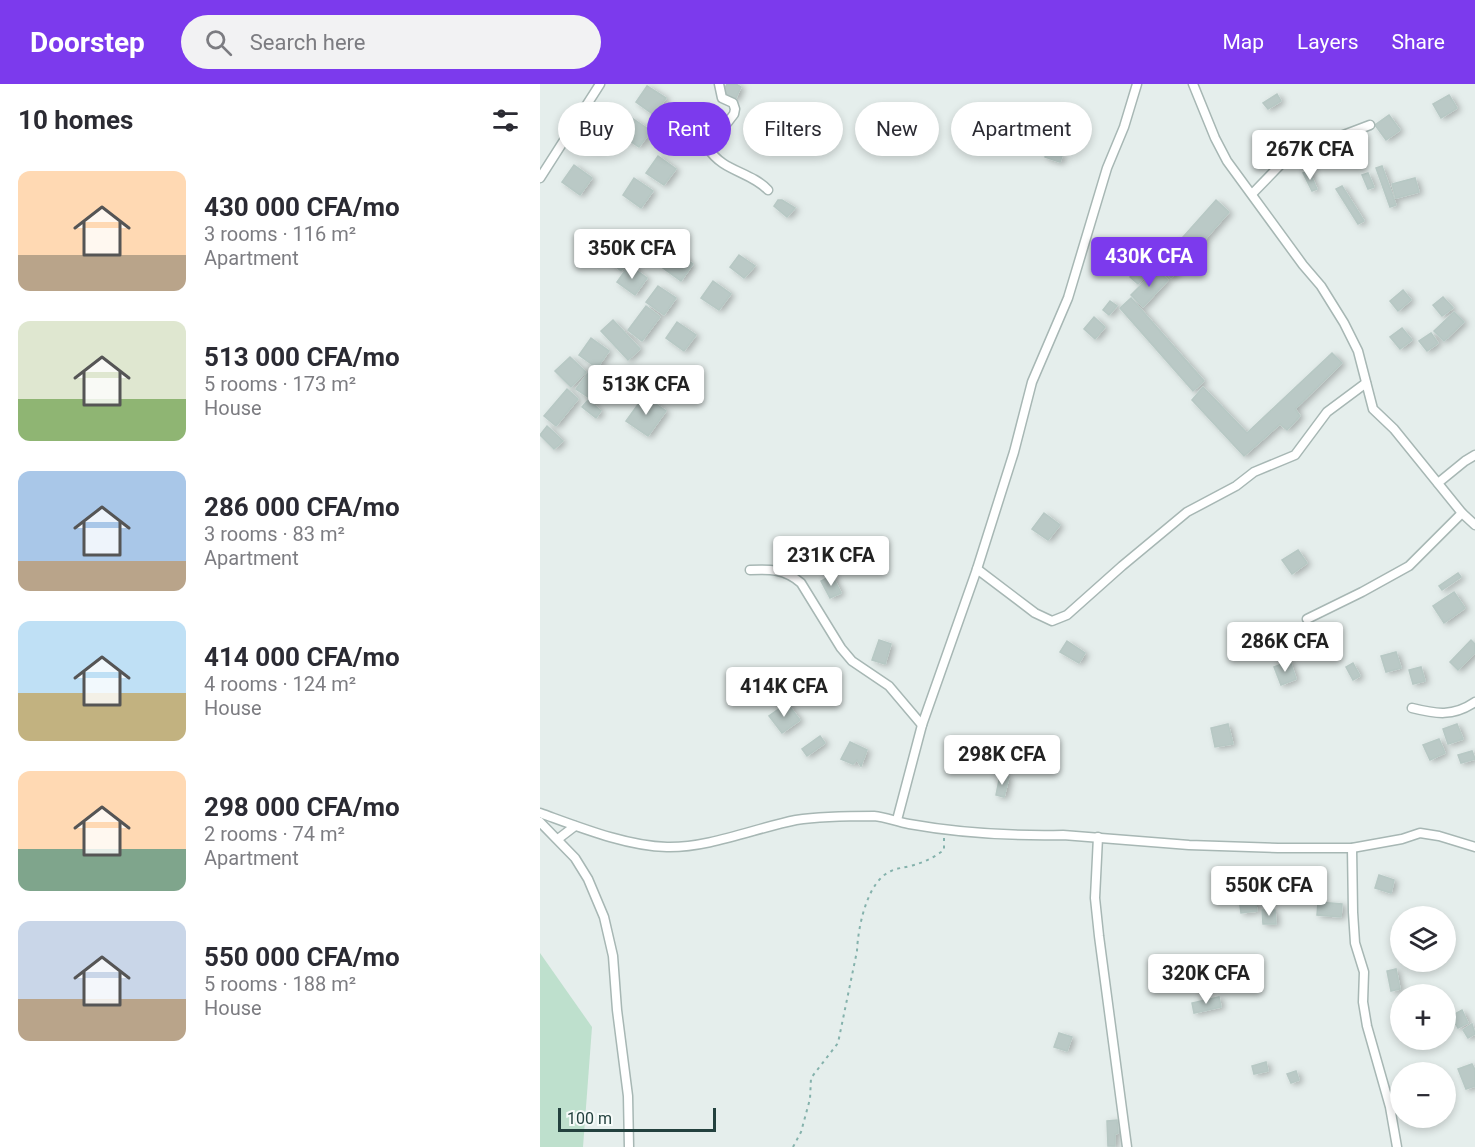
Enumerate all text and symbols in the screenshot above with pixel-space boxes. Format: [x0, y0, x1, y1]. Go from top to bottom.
search box [181, 15, 601, 69]
text: Doorstep [30, 26, 145, 59]
icon: search [202, 26, 235, 59]
text: Search here [250, 30, 366, 55]
text: Map [1222, 30, 1264, 54]
text: Layers [1297, 30, 1358, 54]
text: Share [1391, 30, 1445, 54]
chip: Buy [558, 102, 635, 156]
chip: Rent [647, 102, 731, 156]
chip: Filters [743, 102, 843, 156]
chip: New [855, 102, 939, 156]
chip: Apartment [951, 102, 1092, 156]
icon: filters [489, 104, 522, 137]
text: 10 homes [18, 105, 133, 135]
pin: 267K CFA [1248, 130, 1372, 181]
text: 267K CFA [1266, 137, 1354, 161]
text: 430 000 CFA/mo [204, 192, 400, 222]
icon: home [66, 195, 138, 267]
text: 3 rooms · 116 m² [204, 222, 356, 246]
pin: 350K CFA [570, 229, 694, 280]
text: 350K CFA [588, 236, 676, 260]
pin: 430K CFA [1087, 237, 1211, 288]
text: 430K CFA [1105, 244, 1193, 268]
text: Apartment [204, 246, 299, 270]
text: 513 000 CFA/mo [204, 342, 400, 372]
icon: home [66, 345, 138, 417]
pin: 513K CFA [584, 365, 708, 416]
text: 5 rooms · 173 m² [204, 372, 356, 396]
text: 513K CFA [602, 372, 690, 396]
text: House [204, 396, 262, 420]
text: 286 000 CFA/mo [204, 492, 400, 522]
icon: home [66, 495, 138, 567]
text: 3 rooms · 83 m² [204, 522, 345, 546]
pin: 231K CFA [769, 536, 893, 587]
text: 231K CFA [787, 543, 875, 567]
text: Apartment [204, 546, 299, 570]
pin: 286K CFA [1223, 622, 1347, 673]
text: 286K CFA [1241, 629, 1329, 653]
text: 414 000 CFA/mo [204, 642, 400, 672]
icon: home [66, 645, 138, 717]
pin: 414K CFA [722, 667, 846, 718]
text: 4 rooms · 124 m² [204, 672, 356, 696]
text: 414K CFA [740, 674, 828, 698]
text: House [204, 696, 262, 720]
pin: 298K CFA [940, 735, 1064, 786]
text: 298K CFA [958, 742, 1046, 766]
text: 298 000 CFA/mo [204, 792, 400, 822]
icon: home [66, 795, 138, 867]
text: 2 rooms · 74 m² [204, 822, 345, 846]
text: Apartment [204, 846, 299, 870]
pin: 550K CFA [1207, 866, 1331, 917]
text: 550K CFA [1225, 873, 1313, 897]
map controls [1390, 906, 1456, 1128]
button: layers [1390, 906, 1456, 972]
text: 550 000 CFA/mo [204, 942, 400, 972]
icon: home [66, 945, 138, 1017]
pin: 320K CFA [1144, 954, 1268, 1005]
text: 320K CFA [1162, 961, 1250, 985]
text: 5 rooms · 188 m² [204, 972, 356, 996]
button: + [1390, 984, 1456, 1050]
text: House [204, 996, 262, 1020]
button: − [1390, 1062, 1456, 1128]
scale bar [558, 1105, 716, 1132]
text: 100 m [567, 1109, 612, 1128]

